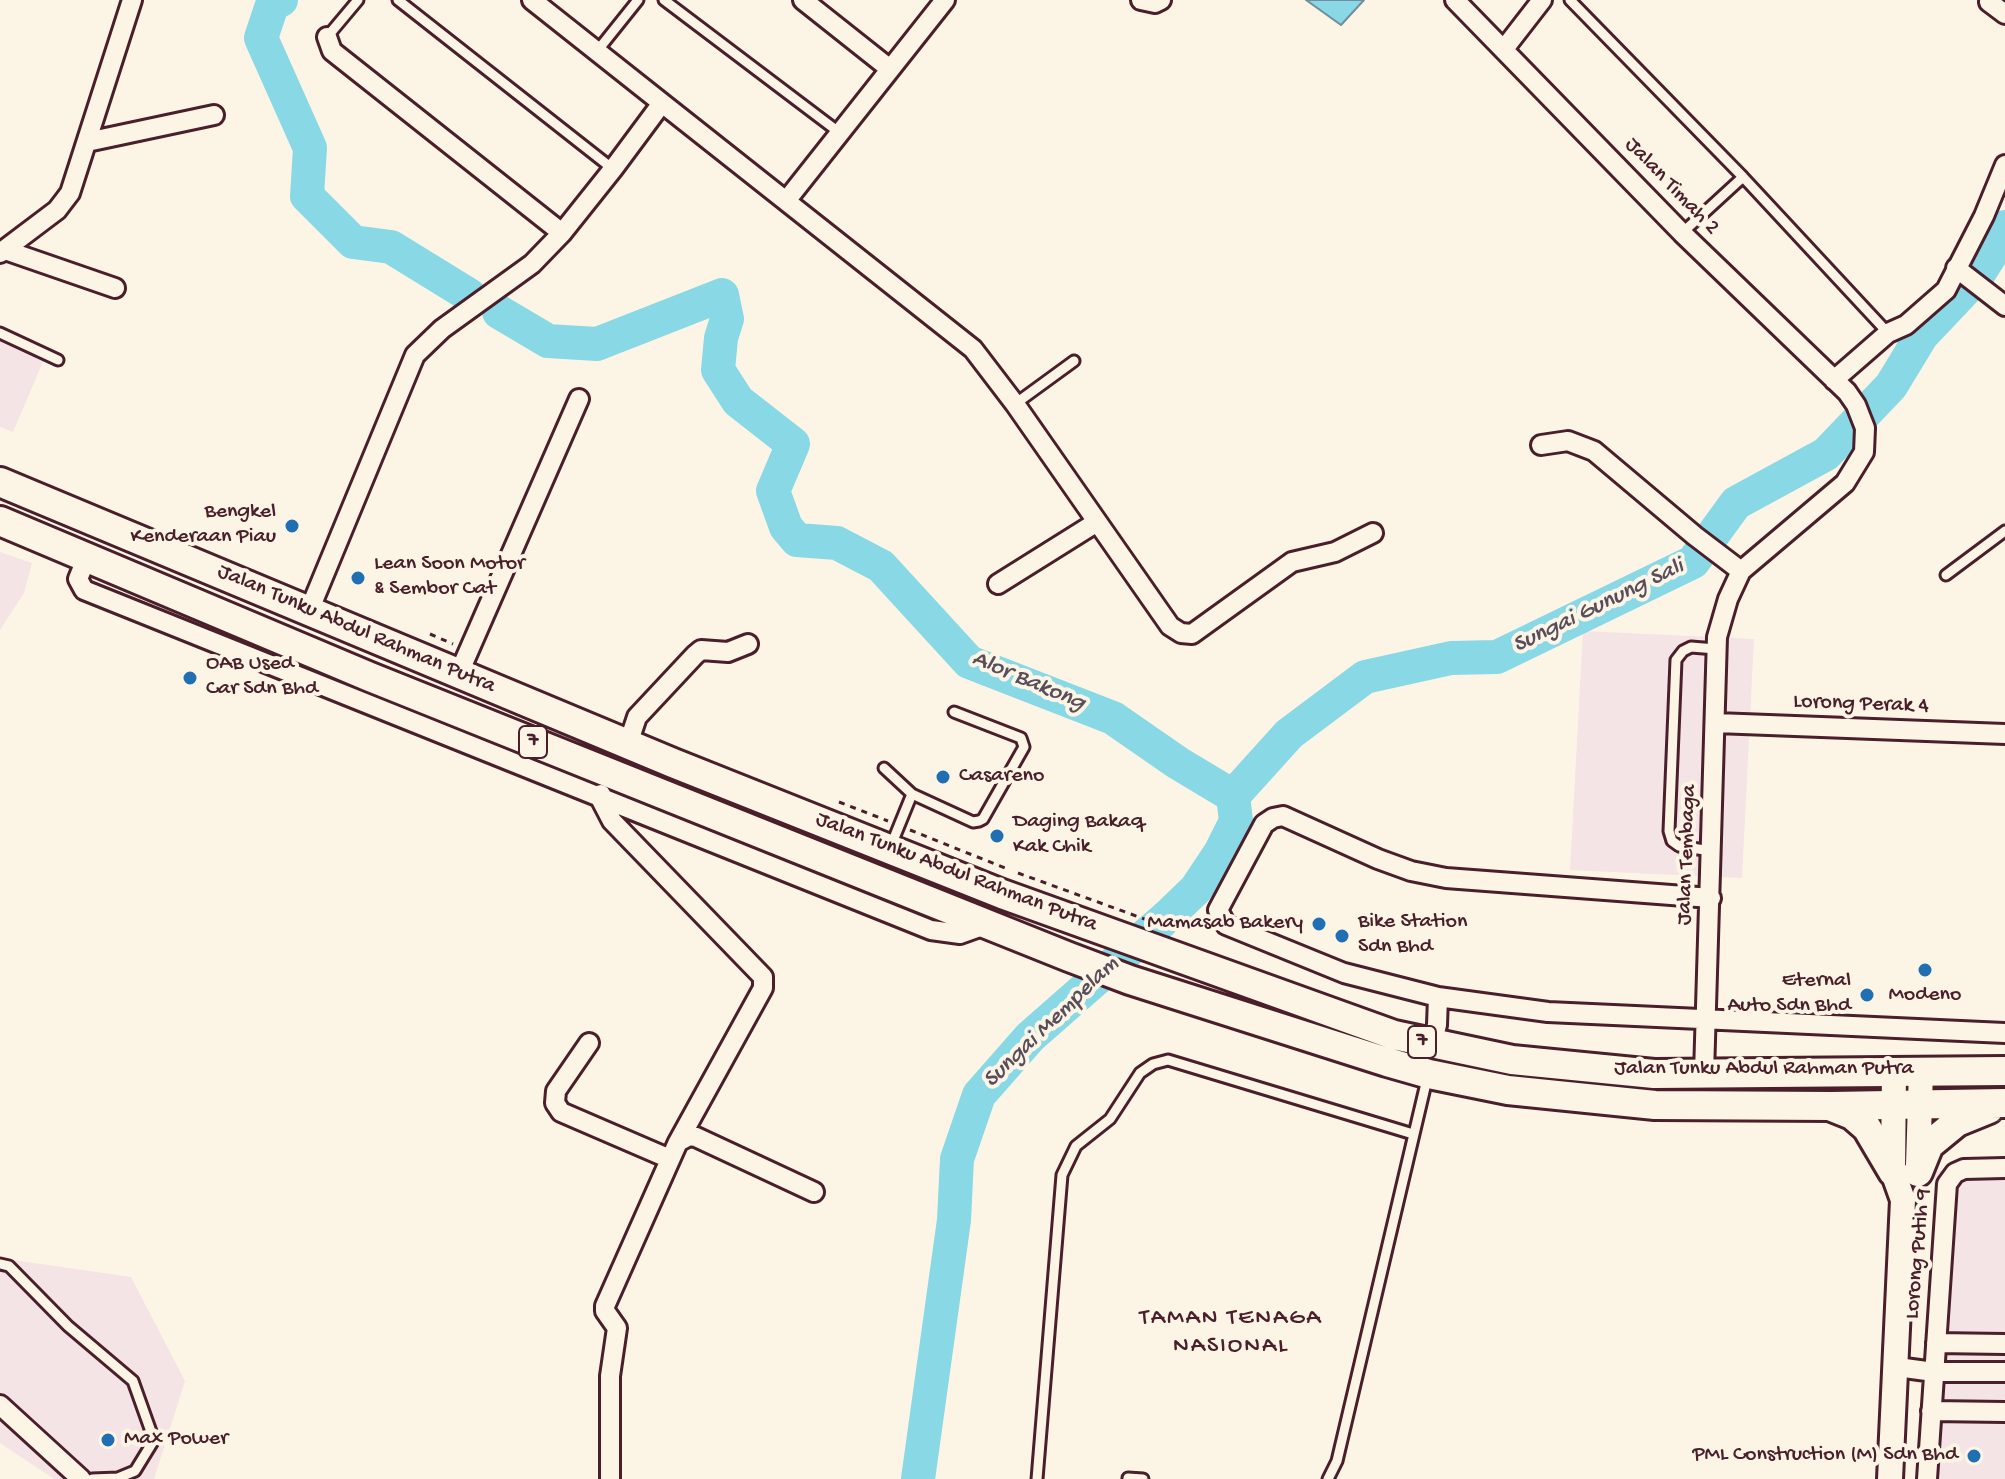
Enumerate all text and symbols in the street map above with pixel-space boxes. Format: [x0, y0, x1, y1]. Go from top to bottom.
street label: Jalan Timah 2 [1618, 133, 1724, 241]
place label: Bengkel Kenderaan Piau [131, 500, 276, 552]
marker: Bengkel Kenderaan Piau [283, 517, 301, 535]
place label: Lean Soon Motor & Sembor Cat [374, 552, 525, 604]
water label: Sungai Gunung Sali [1509, 553, 1689, 661]
street label: Jalan Tunku Abdul Rahman Putra [213, 559, 499, 701]
marker: Lean Soon Motor & Sembor Cat [349, 569, 367, 587]
water label: Alor Bakong [967, 645, 1089, 719]
place label: OAB Used Car Sdn Bhd [206, 652, 318, 704]
marker: OAB Used Car Sdn Bhd [181, 669, 199, 687]
street label: Lorong Perak 4 [1793, 689, 1929, 721]
road number: 7 [519, 726, 547, 758]
place label: Casareno [959, 764, 1044, 790]
marker: Casareno [934, 768, 952, 786]
street label: Jalan Tembaga [1672, 784, 1704, 926]
street label: Jalan Tunku Abdul Rahman Putra [811, 807, 1101, 939]
place label: Daging Bakaq Kak Chik [1013, 810, 1144, 862]
marker: Daging Bakaq Kak Chik [988, 827, 1006, 845]
place label: Bike Station Sdn Bhd [1358, 910, 1467, 962]
place label: Mamasab Bakery [1147, 911, 1303, 937]
marker: Mamasab Bakery [1310, 915, 1328, 933]
marker: Bike Station Sdn Bhd [1333, 927, 1351, 945]
water label: Sungai Mempelam [978, 951, 1126, 1095]
marker: Modeno [1916, 961, 1934, 979]
place label: Eternal Auto Sdn Bhd [1727, 969, 1851, 1020]
place label: Modeno [1889, 983, 1961, 1009]
marker: Eternal Auto Sdn Bhd [1858, 986, 1876, 1004]
road number: 7 [1408, 1026, 1436, 1058]
street label: Jalan Tunku Abdul Rahman Putra [1614, 1057, 1914, 1083]
street label: Lorong Putih 9 [1900, 1188, 1938, 1320]
district label: TAMAN TENAGA NASIONAL [1140, 1305, 1322, 1361]
place label: Max Power [124, 1427, 228, 1453]
marker: Max Power [99, 1431, 117, 1449]
place label: PML Construction (M) Sdn Bhd [1692, 1443, 1958, 1469]
marker: PML Construction (M) Sdn Bhd [1965, 1447, 1983, 1465]

